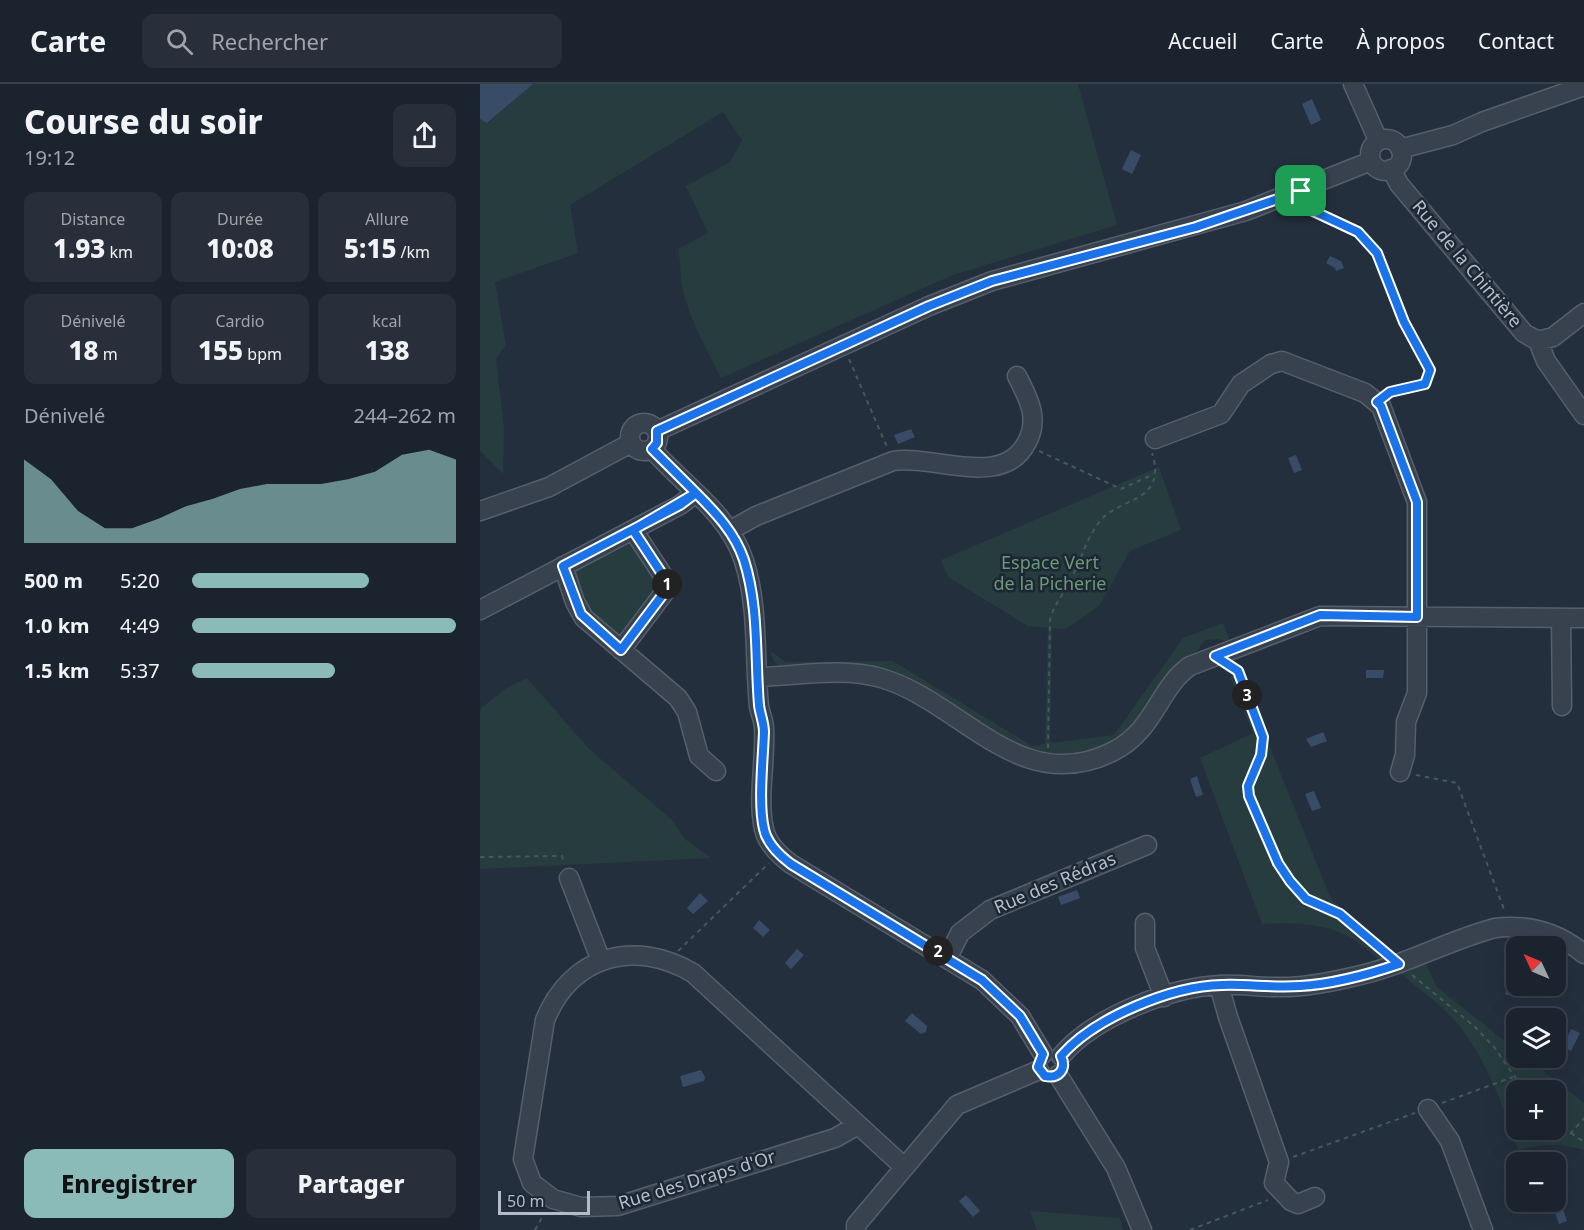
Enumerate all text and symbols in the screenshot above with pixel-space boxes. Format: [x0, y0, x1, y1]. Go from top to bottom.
search box [142, 14, 562, 68]
text: Carte [30, 22, 106, 60]
icon: search [163, 25, 196, 58]
text: Rechercher [211, 26, 328, 56]
text: Accueil [1168, 27, 1237, 55]
text: Carte [1270, 27, 1324, 55]
text: À propos [1357, 27, 1445, 55]
text: Contact [1478, 27, 1554, 55]
text: Course du soir [24, 99, 263, 144]
button: share [393, 104, 456, 167]
text: 19:12 [24, 144, 75, 171]
pin [1275, 165, 1326, 216]
icon: arrive [1284, 174, 1317, 207]
street label: Rue de la Chintière [1407, 195, 1528, 332]
text: Distance [61, 208, 125, 230]
text: Durée [217, 208, 263, 230]
text: Allure [365, 208, 409, 230]
text: 1.93 [53, 230, 105, 266]
text: 10:08 [206, 230, 274, 266]
text: 5:15 [344, 230, 396, 266]
text: km [105, 241, 133, 263]
text: /km [396, 241, 430, 263]
text: Dénivelé [60, 310, 126, 332]
text: Cardio [215, 310, 265, 332]
text: kcal [372, 310, 402, 332]
text: 18 [68, 332, 98, 368]
text: 155 [198, 332, 243, 368]
text: 138 [364, 332, 410, 368]
text: m [98, 343, 118, 365]
text: bpm [243, 343, 282, 365]
text: Dénivelé [24, 402, 105, 429]
text: 244–262 m [353, 402, 456, 429]
park label: Espace Vert de la Picherie [993, 550, 1107, 595]
text: 500 m [24, 567, 83, 594]
text: 5:20 [120, 567, 160, 594]
pin: 1 [652, 569, 682, 599]
text: 1 [662, 573, 672, 595]
text: 1.0 km [24, 612, 90, 639]
text: 4:49 [120, 612, 160, 639]
text: 1.5 km [24, 657, 90, 684]
text: 5:37 [120, 657, 160, 684]
pin: 3 [1232, 680, 1262, 710]
text: 3 [1242, 684, 1252, 706]
street label: Rue des Rédras [990, 846, 1119, 919]
pin: 2 [923, 936, 953, 966]
north arrow [1506, 936, 1566, 996]
map controls [1506, 936, 1566, 1212]
text: 2 [933, 940, 943, 962]
button: layers [1506, 1008, 1566, 1068]
button: + [1506, 1080, 1566, 1140]
street label: Rue des Draps d'Or [615, 1144, 779, 1214]
button: Enregistrer [24, 1149, 234, 1218]
button: Partager [246, 1149, 456, 1218]
button: − [1506, 1152, 1566, 1212]
scale bar [498, 1188, 590, 1216]
text: 50 m [507, 1190, 544, 1212]

